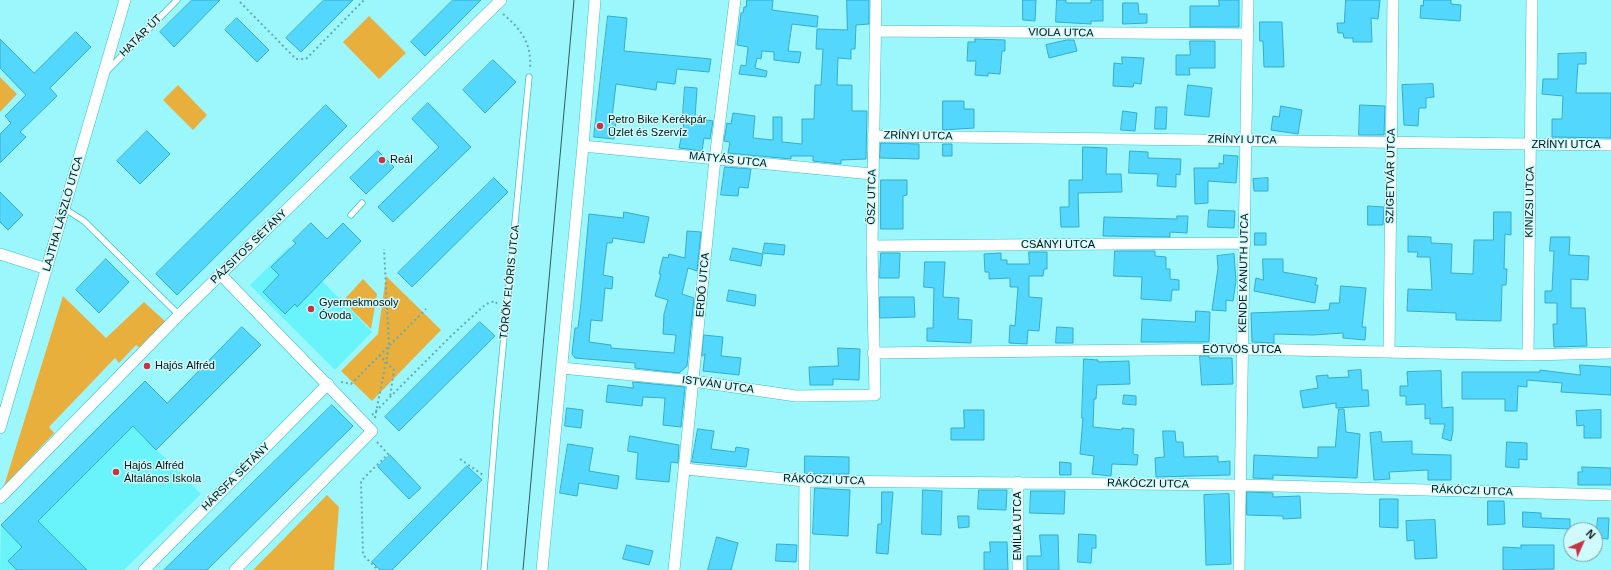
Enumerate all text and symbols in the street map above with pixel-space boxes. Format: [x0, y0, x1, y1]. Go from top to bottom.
street label: HATÁR ÚT [117, 12, 165, 60]
street label: VIOLA UTCA [1028, 26, 1094, 40]
place label: Petro Bike Kerékpár Üzlet és Szervíz [608, 113, 706, 139]
marker: Petro Bike Kerékpár Üzlet és Szervíz [595, 121, 605, 131]
street label: SZIGETVÁR UTCA [1384, 128, 1398, 224]
street label: ZRÍNYI UTCA [883, 129, 953, 143]
street label: ZRÍNYI UTCA [1207, 133, 1277, 147]
street label: ZRÍNYI UTCA [1531, 138, 1601, 152]
street label: MÁTYÁS UTCA [688, 149, 768, 171]
place label: Reál [390, 153, 413, 167]
street label: LAJTHA LÁSZLÓ UTCA [40, 155, 86, 273]
marker: Reál [377, 155, 387, 165]
street label: KINIZSI UTCA [1523, 166, 1537, 238]
street label: ŐSZ UTCA [865, 169, 879, 225]
street label: PÁZSITOS SÉTÁNY [208, 207, 290, 287]
street label: KENDE KANUTH UTCA [1236, 213, 1252, 333]
street label: TÖRÖK FLÓRIS UTCA [497, 224, 523, 340]
street label: CSÁNYI UTCA [1021, 238, 1095, 252]
street label: ERDŐ UTCA [694, 252, 712, 318]
place label: Gyermekmosoly Óvoda [319, 296, 398, 322]
marker: Gyermekmosoly Óvoda [306, 304, 316, 314]
street label: EÖTVÖS UTCA [1203, 343, 1281, 357]
place label: Hajós Alfréd [155, 359, 215, 373]
marker: Hajós Alfréd [142, 361, 152, 371]
street label: ISTVÁN UTCA [681, 373, 755, 397]
street label: HÁRSFA SÉTÁNY [199, 440, 273, 514]
place label: Hajós Alfréd Általános Iskola [124, 459, 201, 485]
marker: Hajós Alfréd Általános Iskola [111, 467, 121, 477]
street label: RÁKÓCZI UTCA [783, 472, 865, 488]
street label: RÁKÓCZI UTCA [1107, 477, 1189, 491]
street label: RÁKÓCZI UTCA [1431, 483, 1513, 499]
street label: EMÍLIA UTCA [1011, 491, 1025, 561]
north arrow [1563, 522, 1603, 562]
text: N [1584, 527, 1598, 541]

